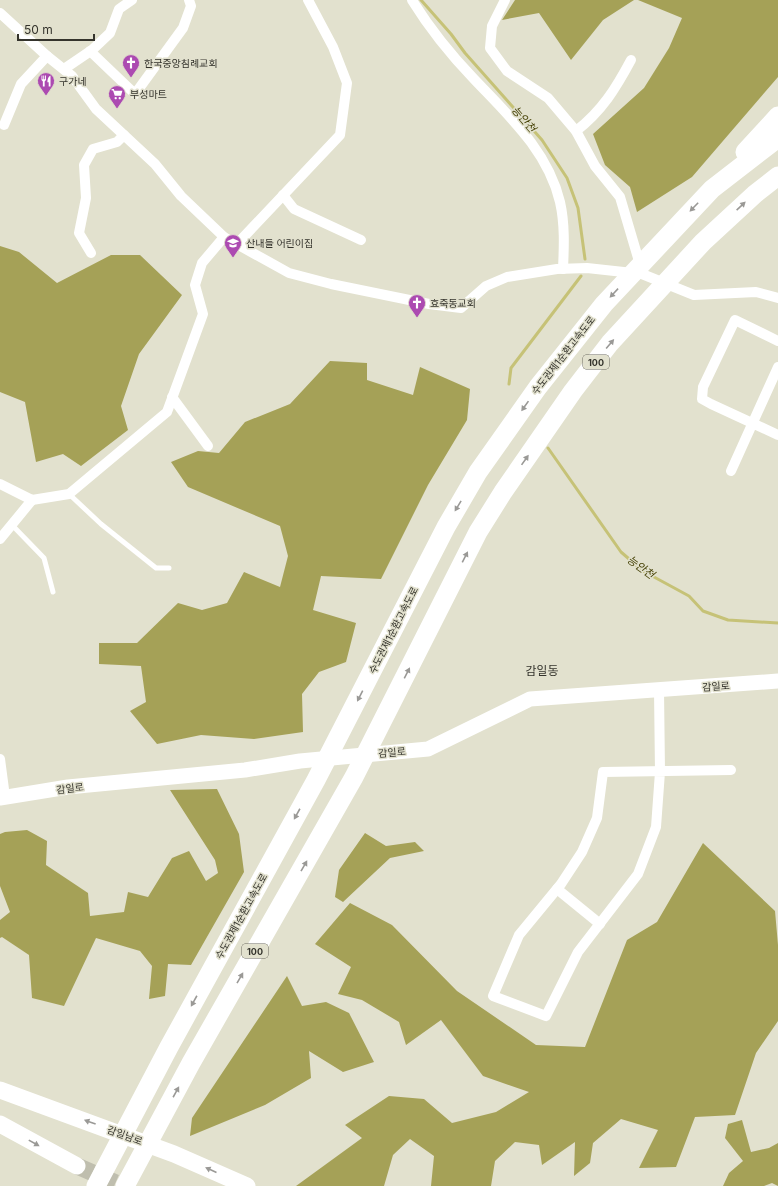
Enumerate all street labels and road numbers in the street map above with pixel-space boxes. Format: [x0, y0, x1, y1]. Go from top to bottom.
street label: 수도권제1순환고속도로 [529, 313, 597, 397]
road number: 100 [583, 355, 609, 369]
street label: 수도권제1순환고속도로 [366, 584, 420, 676]
street label: 감일로 [702, 679, 730, 693]
street label: 감일로 [378, 745, 406, 759]
street label: 감일로 [56, 780, 84, 796]
street label: 수도권제1순환고속도로 [212, 871, 270, 961]
road number: 100 [242, 944, 268, 958]
street label: 감일남로 [106, 1123, 144, 1147]

